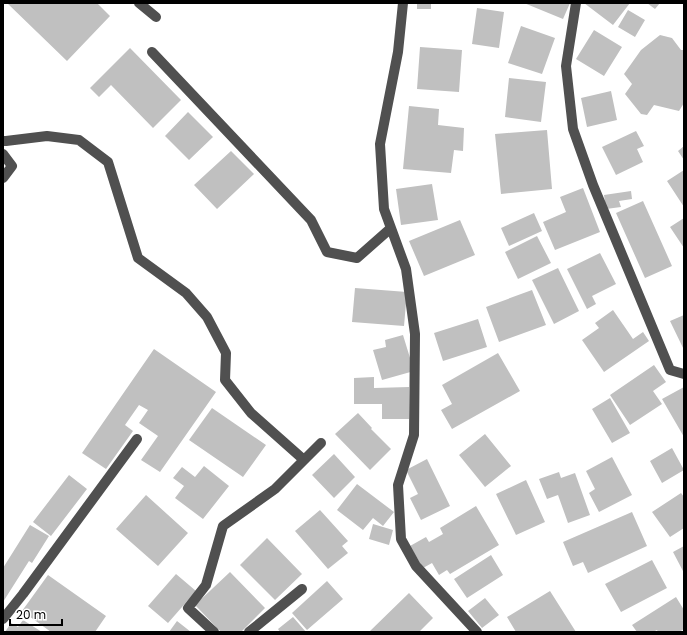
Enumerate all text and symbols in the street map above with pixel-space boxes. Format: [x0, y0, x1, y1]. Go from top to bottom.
scale bar [10, 601, 62, 627]
text: 20 m [16, 606, 46, 623]

